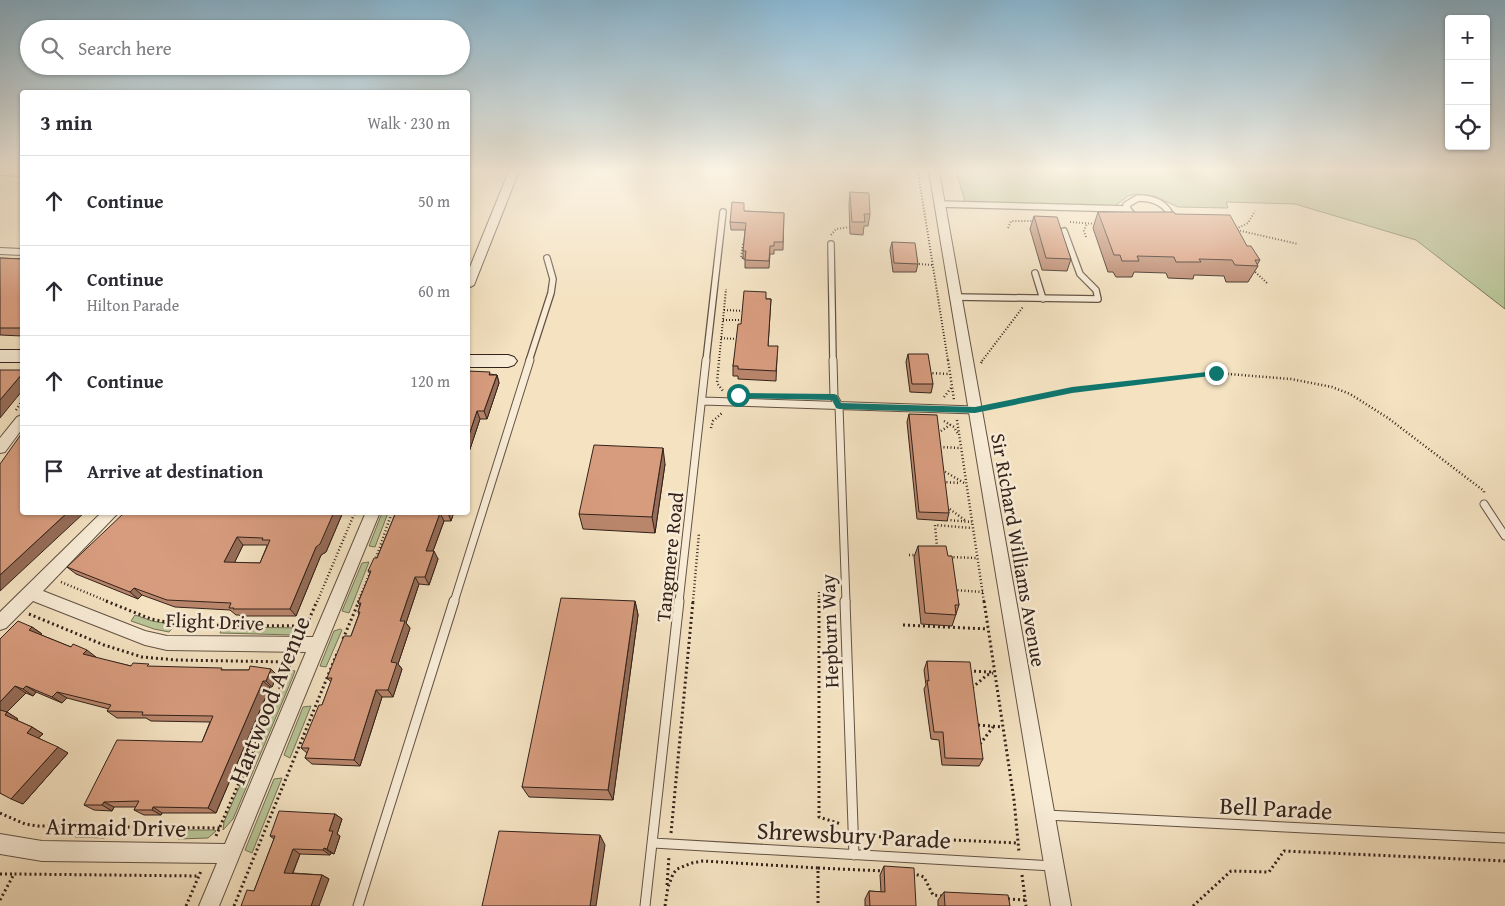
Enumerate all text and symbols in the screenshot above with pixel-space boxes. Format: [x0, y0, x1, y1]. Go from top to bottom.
map controls [1445, 15, 1490, 150]
button: + [1445, 15, 1490, 60]
search box [20, 20, 470, 75]
icon: search [38, 34, 66, 62]
text: Search here [78, 34, 172, 62]
button: − [1445, 60, 1490, 105]
button: locate [1445, 105, 1490, 150]
text: 3 min [40, 107, 92, 138]
text: Walk · 230 m [367, 111, 450, 135]
icon: ahead [40, 187, 68, 215]
text: Continue [87, 187, 164, 215]
text: 50 m [418, 189, 450, 213]
text: Continue [87, 265, 164, 293]
icon: ahead [40, 277, 68, 305]
text: 60 m [418, 279, 450, 303]
text: Hilton Parade [87, 293, 179, 317]
route end [1205, 362, 1228, 385]
icon: ahead [40, 367, 68, 395]
text: Continue [87, 367, 164, 395]
text: 120 m [410, 369, 450, 393]
route start [727, 384, 750, 407]
street label: Sir Richard Williams Avenue [984, 431, 1054, 669]
icon: arrive [40, 457, 68, 485]
text: Arrive at destination [87, 457, 263, 485]
street label: Tangmere Road [648, 490, 690, 623]
street label: Hepburn Way [813, 573, 845, 689]
street label: Flight Drive [165, 605, 265, 637]
street label: Hartwood Avenue [219, 611, 319, 789]
street label: Bell Parade [1219, 788, 1333, 828]
street label: Airmaid Drive [45, 808, 187, 846]
street label: Shrewsbury Parade [756, 812, 952, 858]

